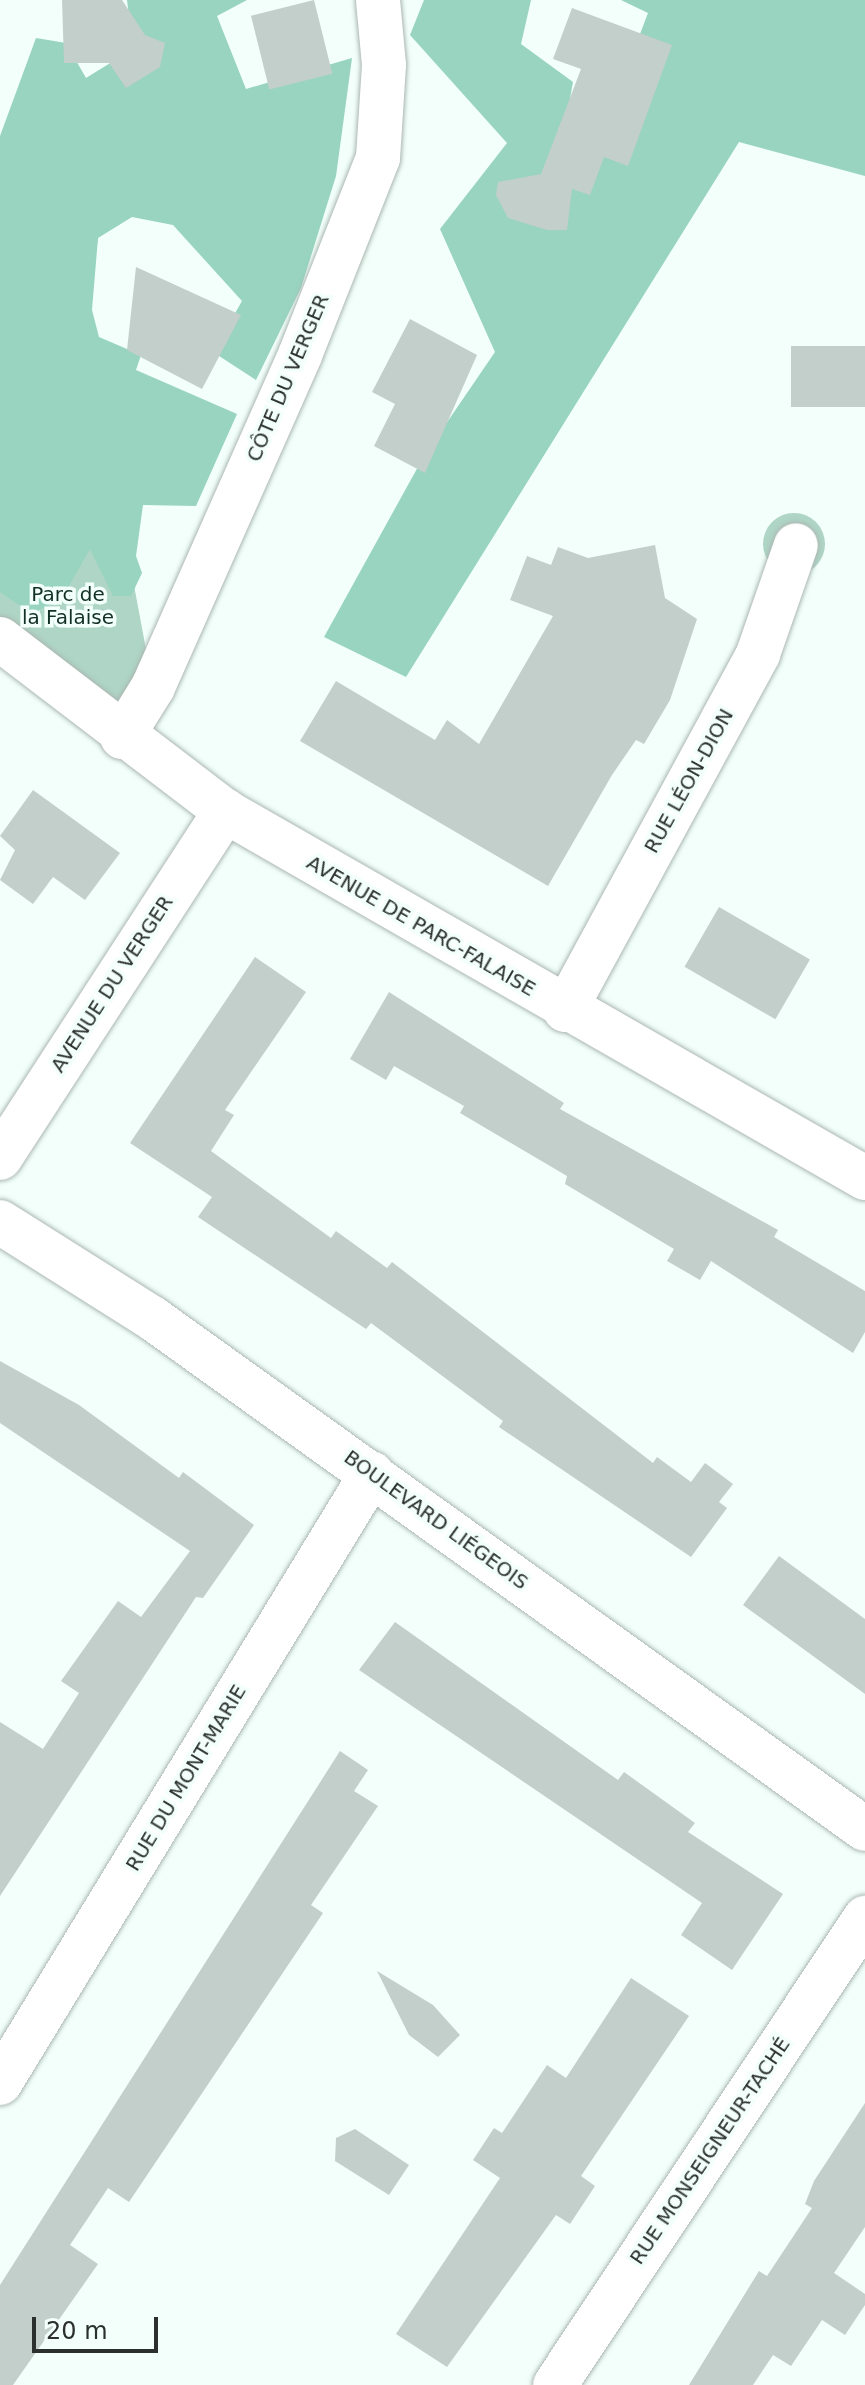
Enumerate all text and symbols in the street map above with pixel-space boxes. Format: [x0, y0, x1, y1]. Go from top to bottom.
street label: CÔTE DU VERGER [242, 291, 334, 465]
park label: Parc de la Falaise [22, 582, 114, 629]
street label: RUE LÉON-DION [639, 705, 739, 857]
street label: AVENUE DE PARC-FALAISE [302, 851, 540, 1001]
street label: AVENUE DU VERGER [46, 891, 178, 1077]
street label: BOULEVARD LIÉGEOIS [339, 1445, 533, 1595]
street label: RUE DU MONT-MARIE [121, 1681, 251, 1875]
street label: RUE MONSEIGNEUR-TACHÉ [625, 2033, 795, 2269]
scale bar [36, 2301, 162, 2351]
text: 20 m [46, 2317, 108, 2345]

